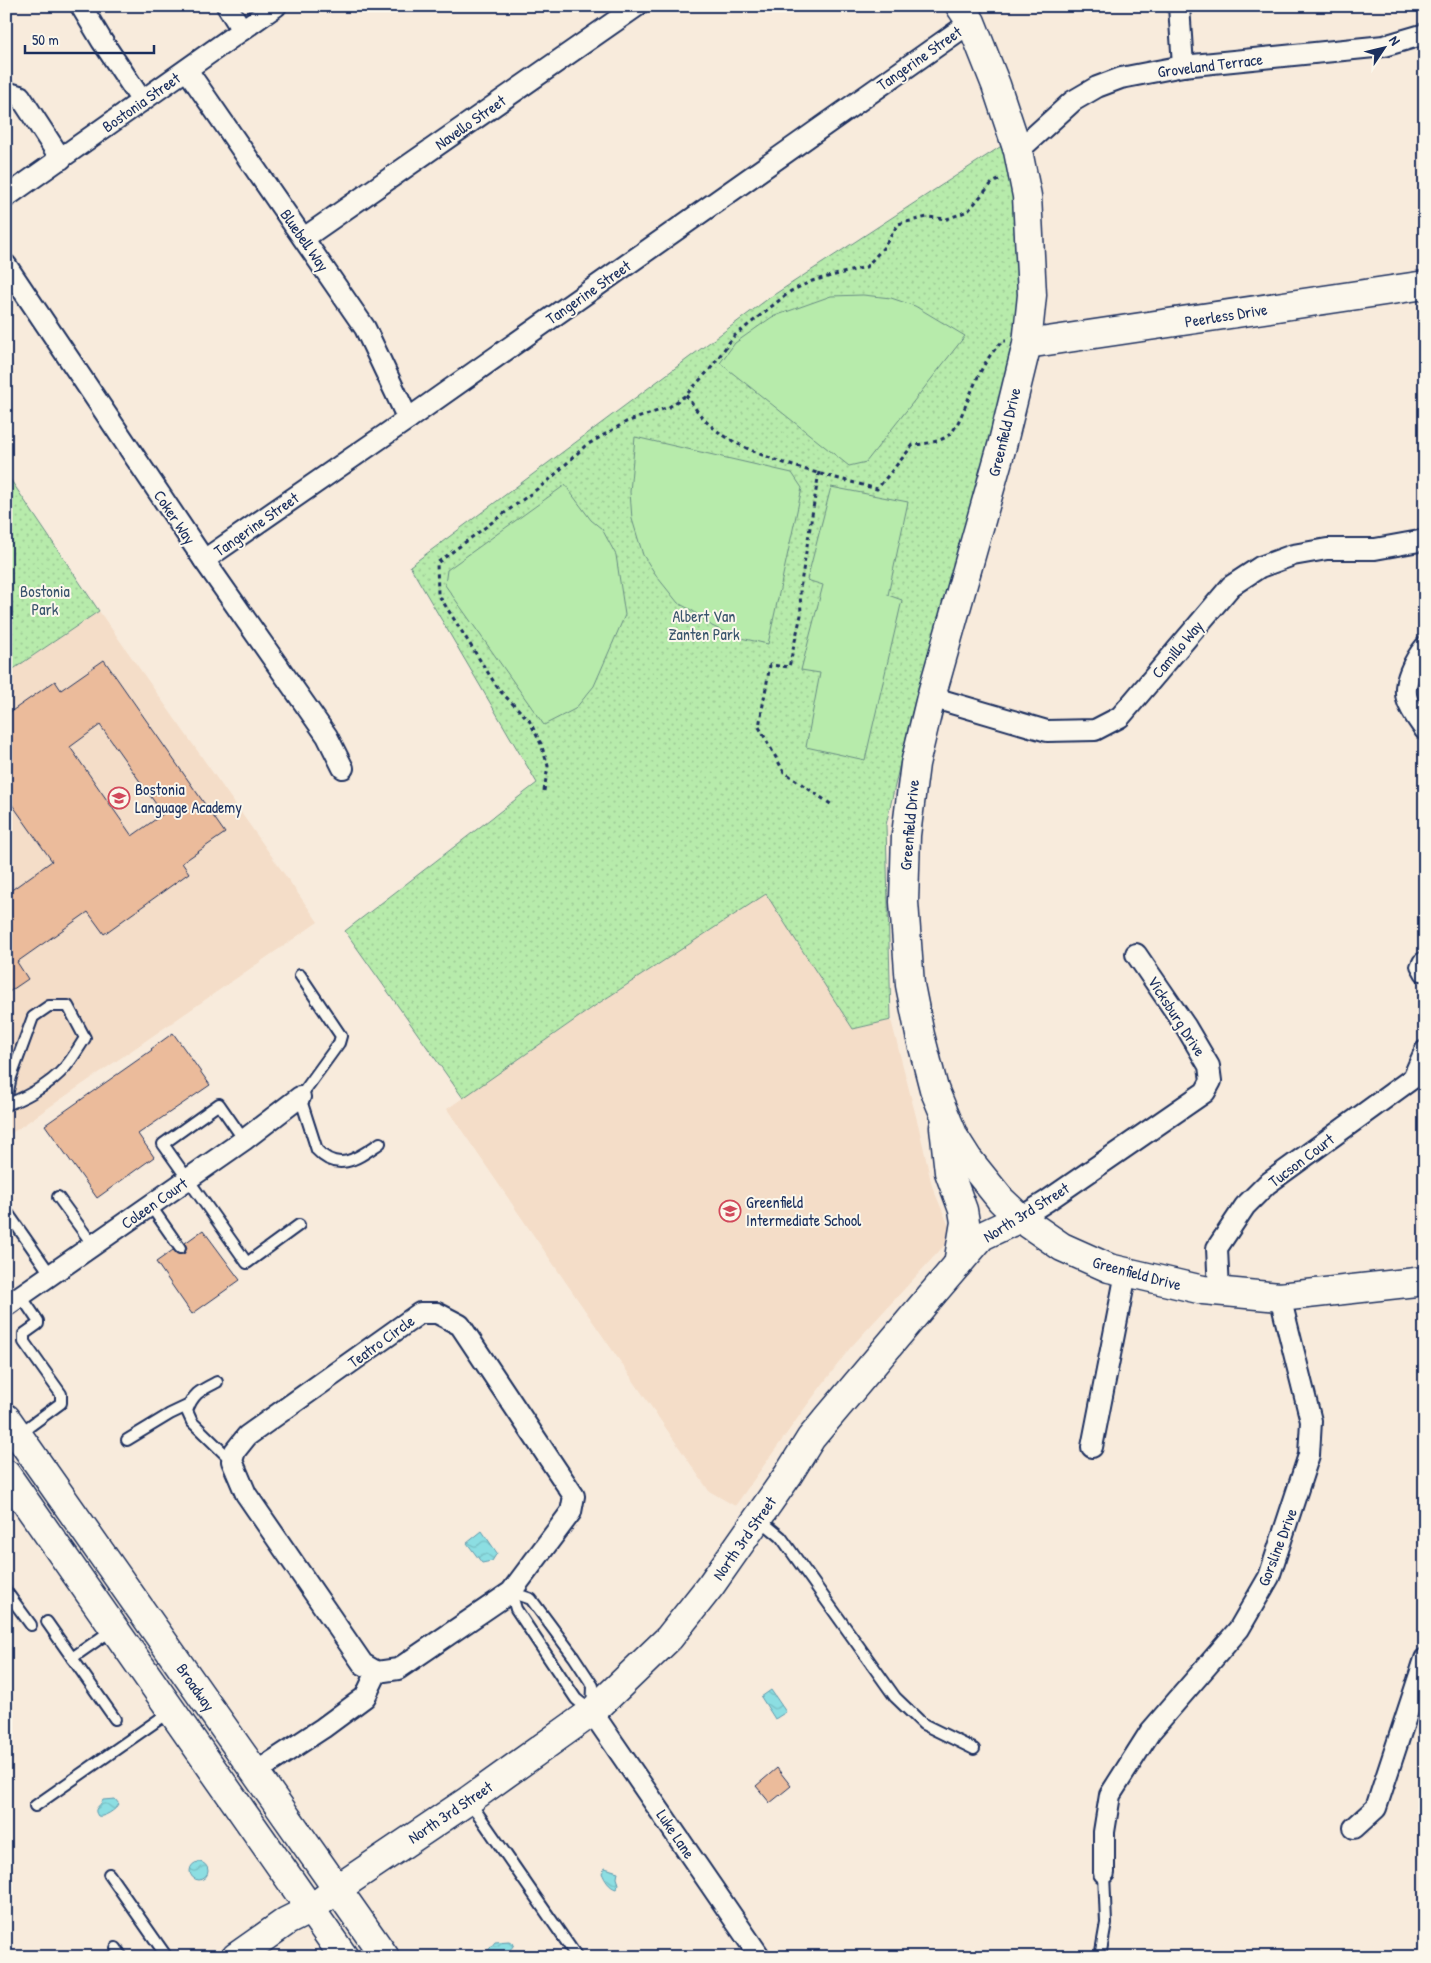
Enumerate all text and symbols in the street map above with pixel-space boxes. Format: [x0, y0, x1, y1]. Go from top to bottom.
street label: Tangerine Street [872, 20, 966, 95]
scale bar [25, 22, 154, 54]
north arrow [1358, 22, 1408, 72]
text: 50 m [32, 29, 59, 50]
text: N [1385, 32, 1405, 49]
street label: Groveland Terrace [1156, 48, 1264, 82]
street label: Bostonia Street [98, 67, 185, 137]
street label: Navello Street [430, 89, 510, 154]
street label: Bluebell Way [275, 204, 335, 276]
street label: Tangerine Street [541, 254, 635, 329]
street label: Peerless Drive [1183, 298, 1269, 332]
street label: Greenfield Drive [982, 385, 1026, 479]
street label: Coker Way [149, 486, 201, 549]
street label: Tangerine Street [209, 486, 303, 561]
park label: Bostonia Park [20, 580, 70, 620]
park label: Albert Van Zanten Park [668, 605, 740, 645]
street label: Camillo Way [1146, 615, 1208, 683]
place label: Bostonia Language Academy [135, 778, 242, 818]
street label: Greenfield Drive [894, 778, 924, 871]
school or university icon: Bostonia Language Academy [107, 786, 131, 810]
street label: Vicksburg Drive [1143, 972, 1212, 1061]
street label: Tucson Court [1264, 1128, 1339, 1192]
street label: Coleen Court [116, 1172, 192, 1234]
street label: North 3rd Street [979, 1177, 1074, 1247]
place label: Greenfield Intermediate School [746, 1191, 862, 1231]
school or university icon: Greenfield Intermediate School [718, 1199, 742, 1223]
street label: Greenfield Drive [1090, 1251, 1184, 1296]
street label: Teatro Circle [343, 1309, 419, 1373]
street label: North 3rd Street [707, 1491, 781, 1584]
street label: Gorsline Drive [1252, 1504, 1302, 1589]
street label: Broadway [172, 1659, 221, 1715]
street label: North 3rd Street [403, 1775, 497, 1848]
street label: Luke Lane [652, 1805, 701, 1863]

